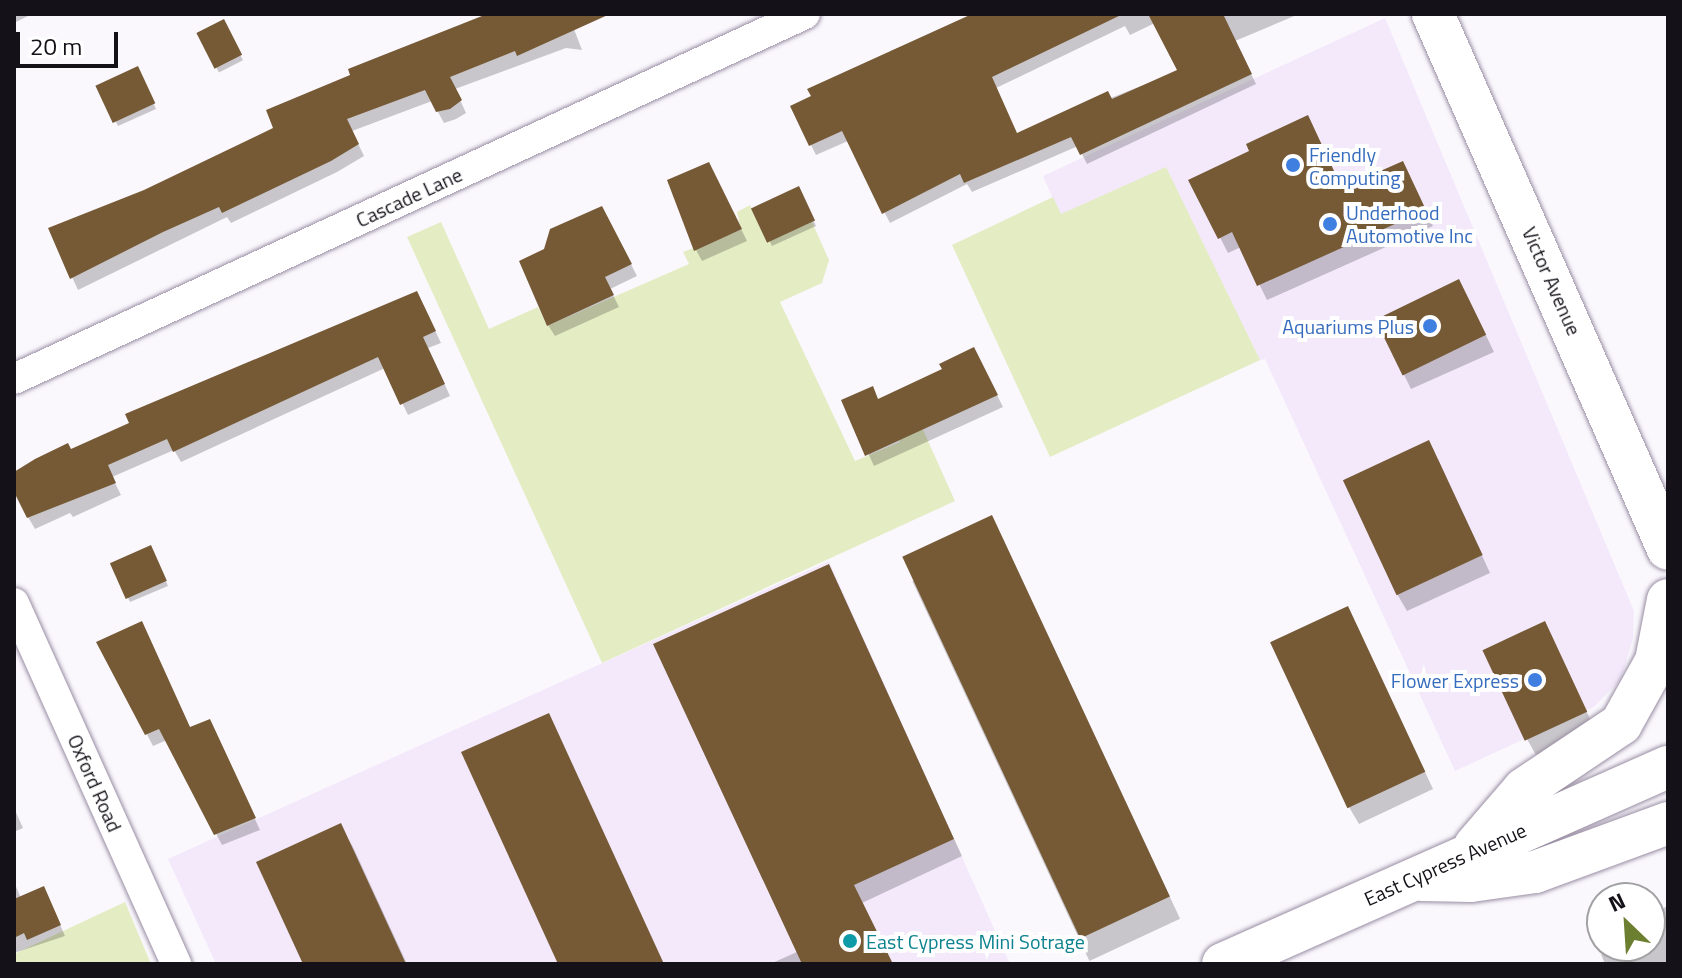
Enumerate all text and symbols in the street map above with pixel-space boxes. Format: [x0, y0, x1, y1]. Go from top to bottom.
scale bar [20, 16, 122, 66]
text: 20 m [30, 28, 82, 64]
place label: Friendly Computing [1309, 142, 1401, 189]
marker: Friendly Computing [1284, 156, 1302, 174]
street label: Cascade Lane [352, 162, 466, 232]
place label: Underhood Automotive Inc [1346, 200, 1473, 247]
marker: Underhood Automotive Inc [1321, 215, 1339, 233]
street label: Victor Avenue [1517, 223, 1587, 339]
place label: Aquariums Plus [1282, 314, 1414, 338]
marker: Aquariums Plus [1421, 317, 1439, 335]
place label: Flower Express [1391, 668, 1519, 692]
marker: Flower Express [1526, 671, 1544, 689]
street label: Oxford Road [63, 731, 127, 835]
street label: East Cypress Avenue [1360, 817, 1530, 911]
north arrow [1586, 882, 1666, 962]
text: N [1603, 883, 1631, 921]
place label: East Cypress Mini Sotrage [866, 929, 1085, 953]
marker: East Cypress Mini Sotrage [841, 932, 859, 950]

